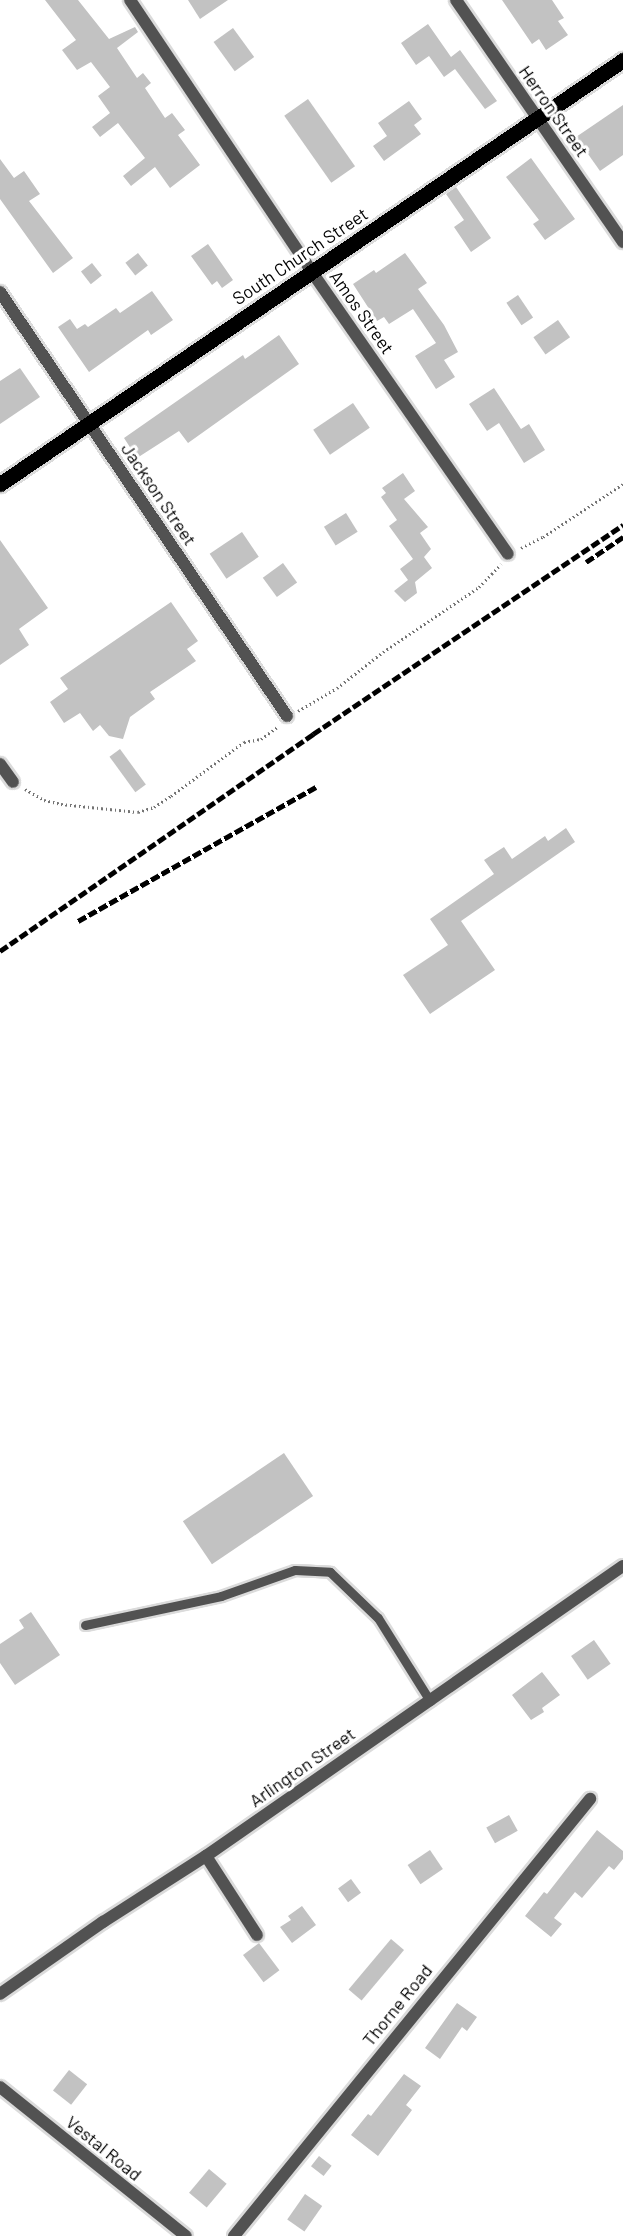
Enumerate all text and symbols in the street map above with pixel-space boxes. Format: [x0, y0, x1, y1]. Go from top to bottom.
street label: Herron Street [515, 61, 593, 161]
street label: South Church Street [228, 203, 372, 309]
street label: Amos Street [325, 266, 399, 358]
street label: Jackson Street [117, 439, 201, 549]
street label: Arlington Street [245, 1723, 359, 1811]
street label: Thorne Road [358, 1960, 436, 2050]
street label: Vestal Road [62, 2111, 146, 2185]

